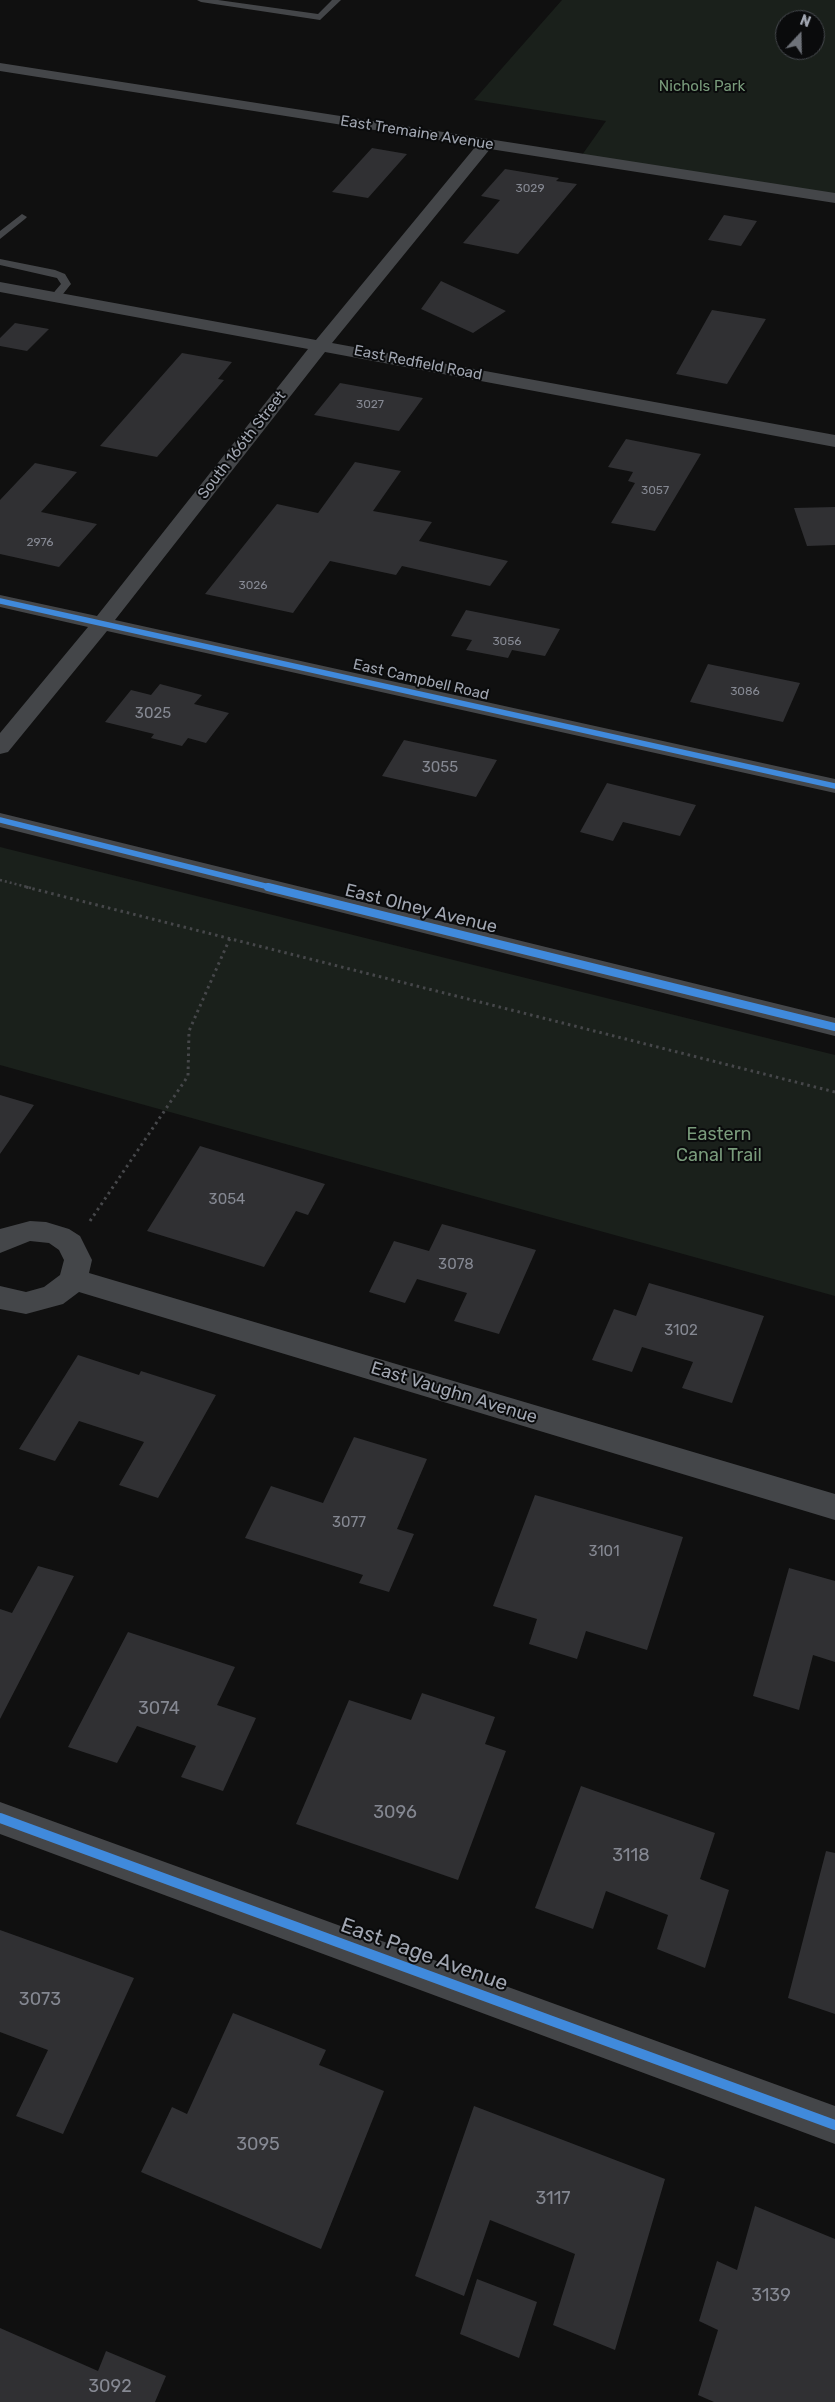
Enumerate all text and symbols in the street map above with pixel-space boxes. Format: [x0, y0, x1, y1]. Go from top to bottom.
north arrow [775, 10, 825, 60]
text: N [797, 12, 813, 31]
park label: Nichols Park [659, 78, 745, 96]
street label: East Tremaine Avenue [339, 112, 495, 154]
house number: 3029 [516, 182, 544, 196]
street label: East Redfield Road [352, 342, 484, 384]
street label: South 166th Street [194, 387, 290, 503]
house number: 3027 [356, 398, 384, 412]
house number: 3057 [641, 484, 669, 498]
house number: 2976 [26, 536, 54, 550]
house number: 3026 [238, 579, 268, 593]
house number: 3056 [492, 635, 522, 649]
street label: East Campbell Road [351, 656, 491, 704]
house number: 3086 [730, 685, 760, 699]
house number: 3025 [135, 705, 171, 723]
house number: 3055 [422, 759, 458, 777]
street label: East Olney Avenue [343, 880, 499, 938]
park label: Eastern Canal Trail [676, 1124, 762, 1166]
house number: 3054 [209, 1191, 245, 1209]
house number: 3078 [438, 1256, 474, 1274]
house number: 3102 [664, 1322, 698, 1340]
street label: East Vaughn Avenue [368, 1357, 540, 1429]
house number: 3077 [332, 1514, 366, 1532]
house number: 3101 [588, 1543, 620, 1561]
house number: 3074 [138, 1698, 180, 1720]
house number: 3096 [373, 1802, 417, 1824]
house number: 3118 [612, 1845, 650, 1867]
street label: East Page Avenue [337, 1913, 511, 1997]
house number: 3073 [19, 1989, 61, 2011]
house number: 3095 [236, 2134, 280, 2156]
house number: 3117 [535, 2188, 571, 2210]
house number: 3139 [751, 2285, 791, 2307]
house number: 3092 [88, 2376, 132, 2398]

